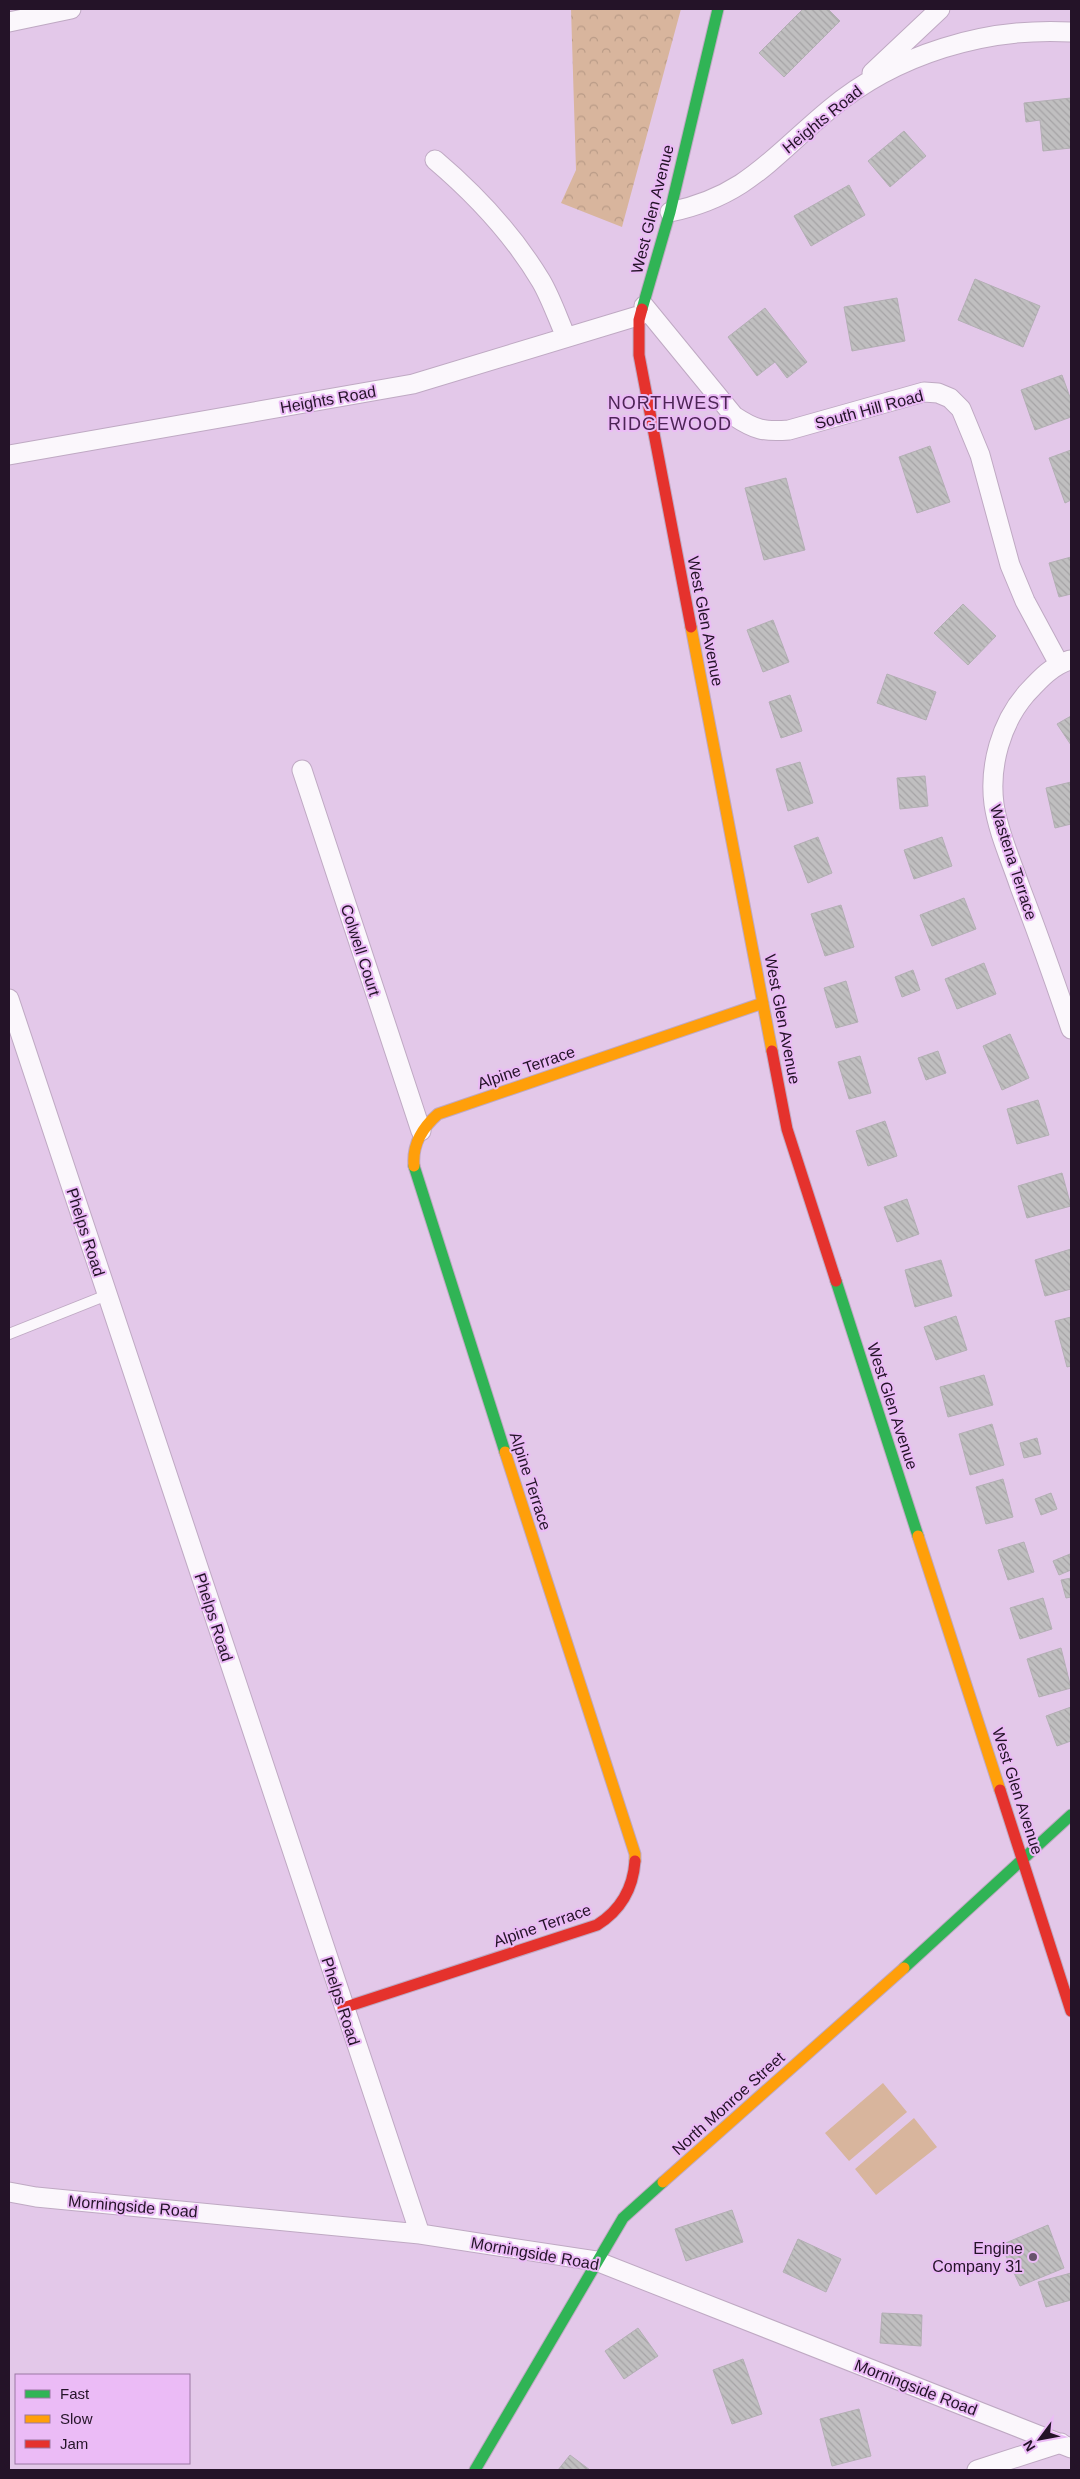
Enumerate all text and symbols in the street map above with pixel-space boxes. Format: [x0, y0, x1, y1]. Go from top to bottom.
street label: Heights Road [779, 82, 865, 157]
street label: West Glen Avenue [628, 143, 677, 275]
street label: Heights Road [279, 383, 377, 416]
street label: South Hill Road [813, 387, 925, 432]
district label: NORTHWEST RIDGEWOOD [608, 393, 732, 434]
street label: West Glen Avenue [685, 555, 726, 688]
street label: Wastena Terrace [987, 802, 1040, 922]
street label: Colwell Court [338, 902, 383, 999]
street label: West Glen Avenue [762, 953, 803, 1086]
street label: Alpine Terrace [475, 1043, 577, 1092]
street label: Phelps Road [63, 1186, 108, 1278]
street label: West Glen Avenue [864, 1341, 921, 1472]
street label: Alpine Terrace [507, 1430, 554, 1532]
street label: Phelps Road [191, 1571, 236, 1663]
street label: West Glen Avenue [989, 1726, 1046, 1857]
street label: Alpine Terrace [491, 1901, 593, 1950]
street label: Phelps Road [318, 1955, 363, 2047]
street label: North Monroe Street [669, 2048, 788, 2158]
street label: Morningside Road [68, 2192, 198, 2221]
street label: Morningside Road [469, 2234, 600, 2273]
place label: Engine Company 31 [932, 2240, 1023, 2275]
marker: Engine Company 31 [1027, 2251, 1039, 2263]
street label: Morningside Road [852, 2356, 979, 2419]
legend [15, 2374, 190, 2464]
text: Fast [60, 2385, 90, 2402]
text: Slow [60, 2410, 93, 2427]
north arrow [1015, 2414, 1065, 2464]
text: Jam [60, 2435, 88, 2452]
text: N [1020, 2437, 1038, 2454]

